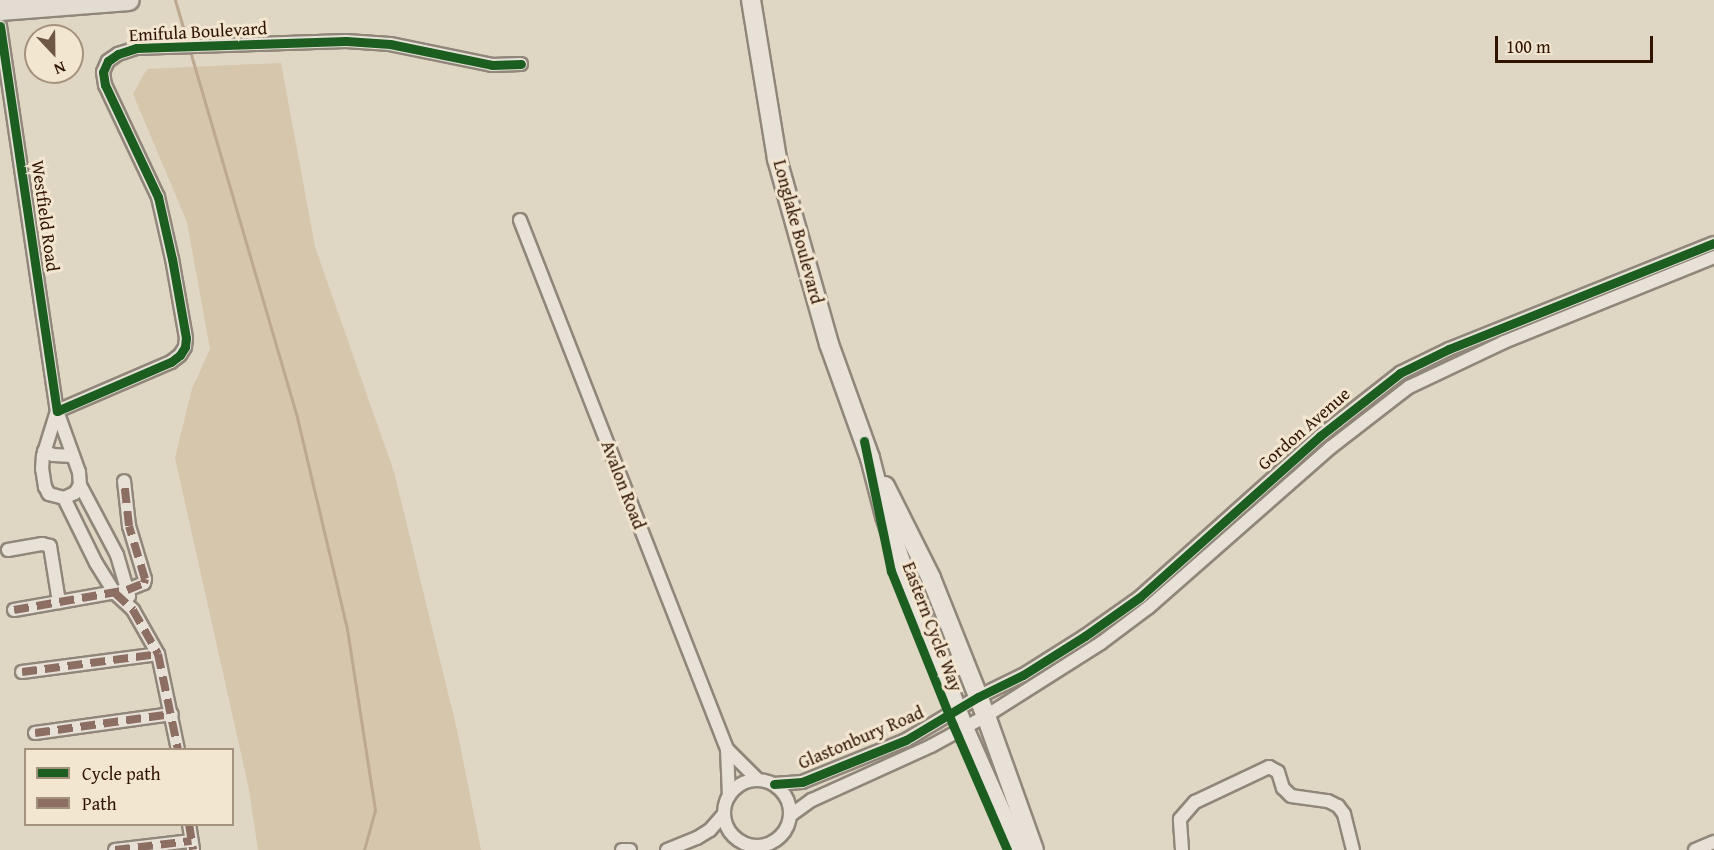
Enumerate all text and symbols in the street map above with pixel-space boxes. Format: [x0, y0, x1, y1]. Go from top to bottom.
street label: Emifula Boulevard [128, 18, 268, 46]
north arrow [24, 24, 84, 84]
scale bar [1498, 24, 1656, 62]
text: 100 m [1506, 33, 1551, 60]
text: N [51, 56, 69, 82]
street label: Longlake Boulevard [768, 158, 828, 306]
street label: Westfield Road [27, 159, 63, 273]
street label: Gordon Avenue [1253, 383, 1355, 475]
street label: Avalon Road [596, 438, 650, 532]
street label: Eastern Cycle Way [897, 559, 967, 695]
street label: Glastonbury Road [795, 702, 927, 774]
legend [24, 748, 234, 826]
text: Cycle path [82, 760, 161, 787]
text: Path [82, 790, 117, 817]

